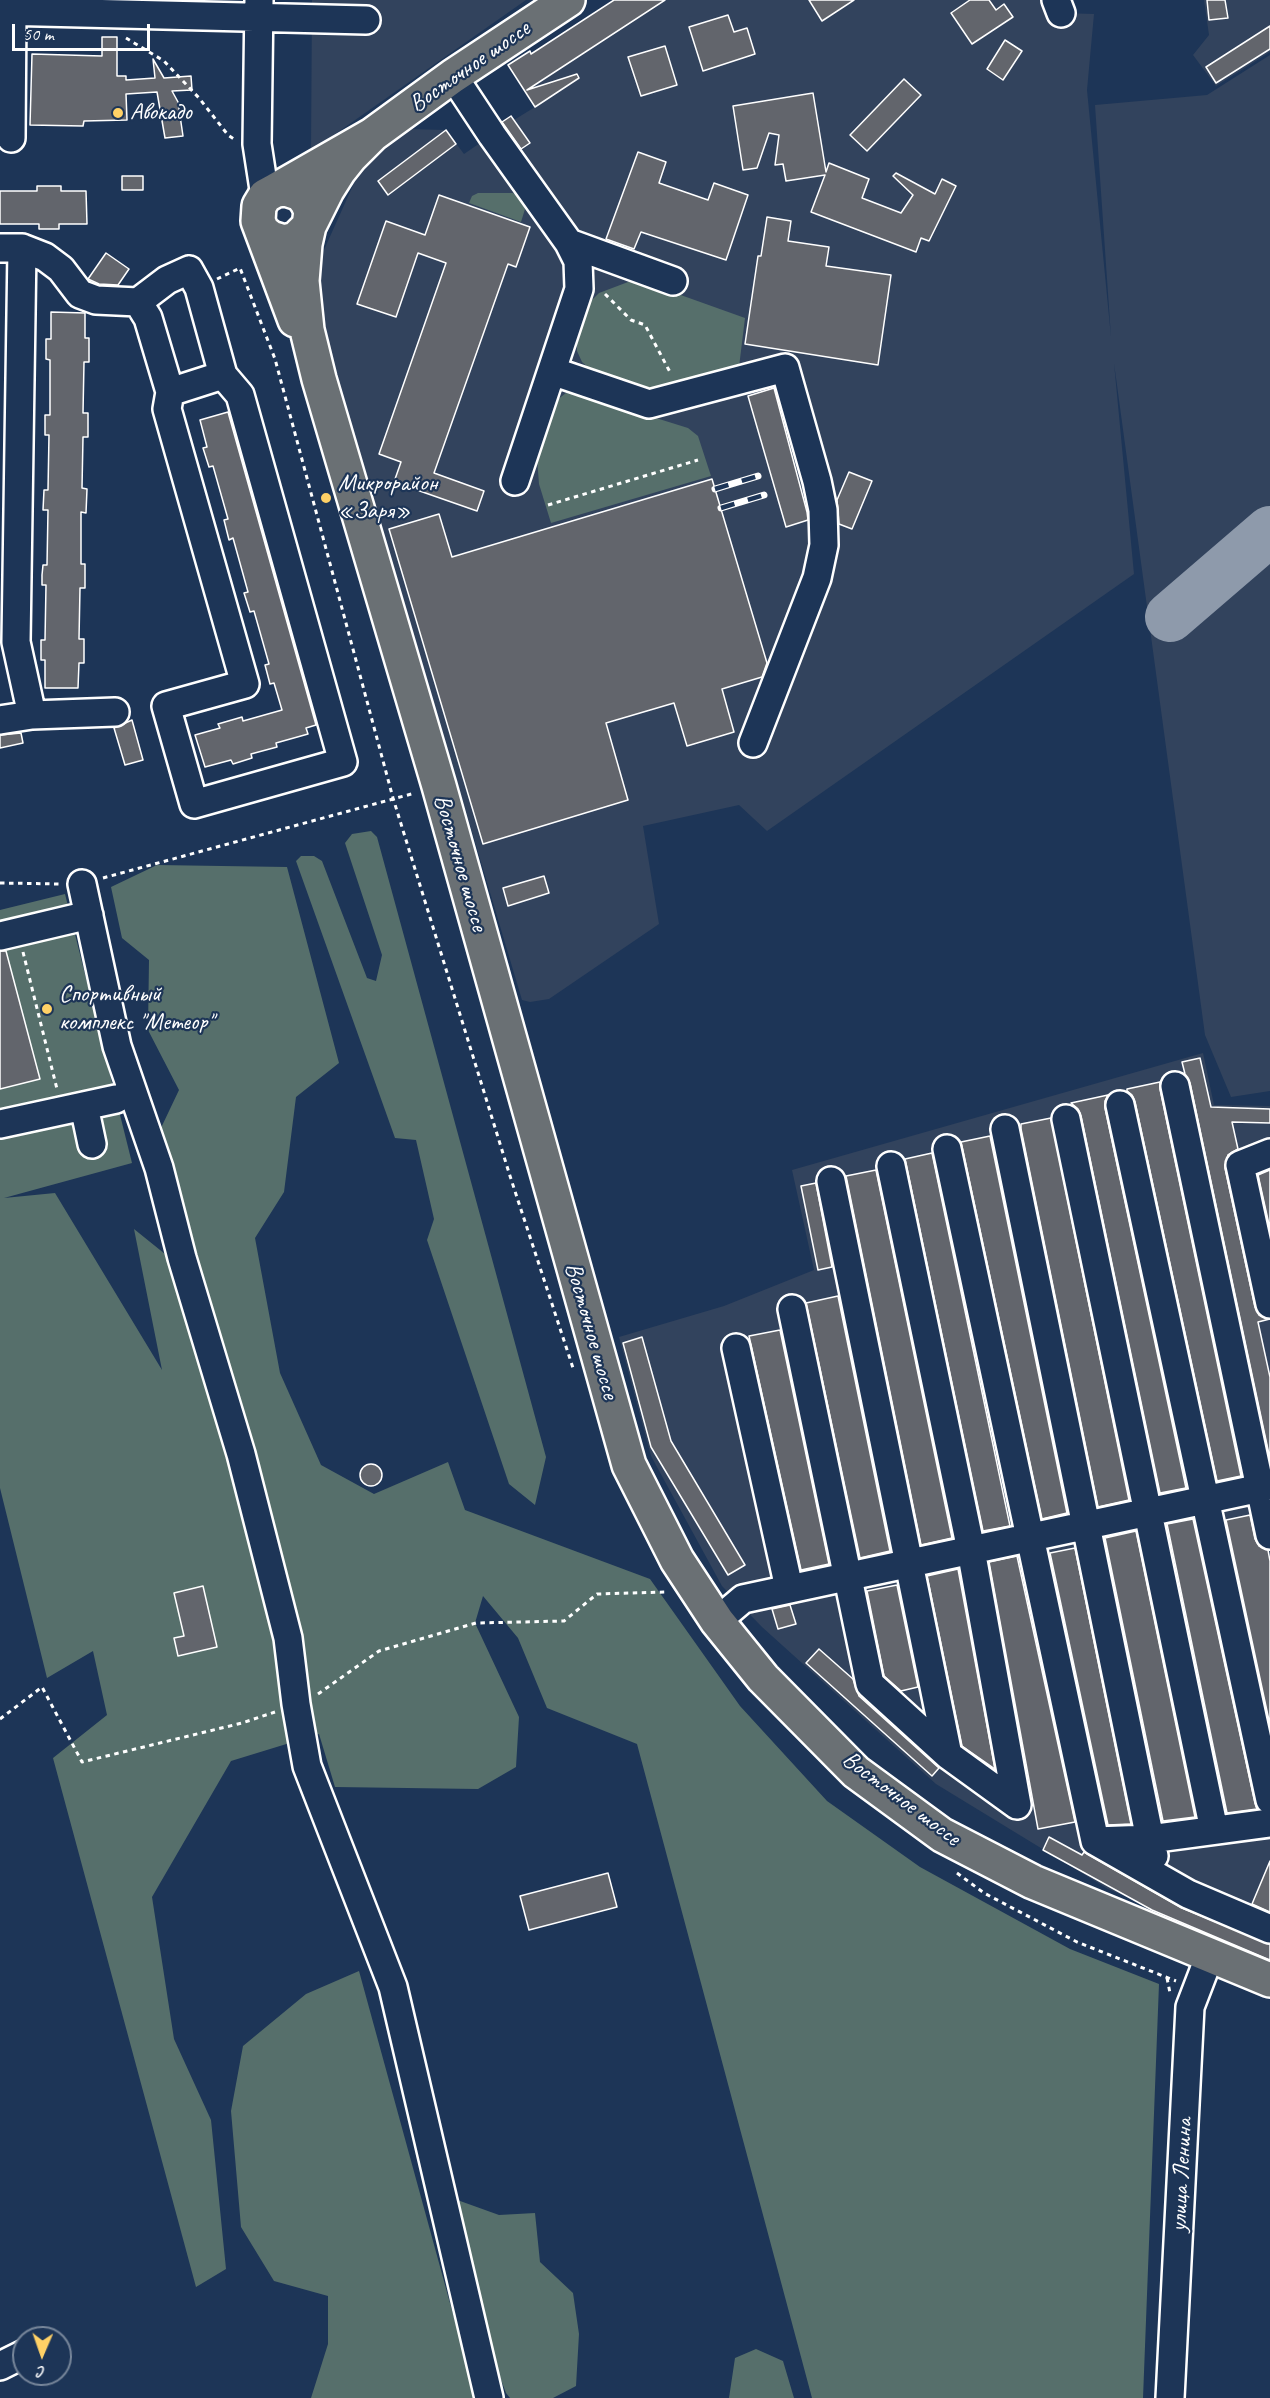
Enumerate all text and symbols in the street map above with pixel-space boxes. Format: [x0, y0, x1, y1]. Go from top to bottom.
scale bar [15, 12, 153, 50]
street label: Восточное шоссе [404, 15, 536, 119]
text: 50 m [23, 23, 54, 45]
place label: Авокадо [130, 99, 192, 127]
marker: Авокадо [111, 106, 125, 120]
place label: Микрорайон «Заря» [338, 470, 438, 526]
marker: Микрорайон «Заря» [319, 491, 333, 505]
street label: Восточное шоссе [427, 792, 493, 934]
place label: Спортивный комплекс "Метеор" [59, 981, 213, 1037]
marker: Спортивный комплекс "Метеор" [40, 1002, 54, 1016]
street label: Восточное шоссе [558, 1260, 624, 1402]
street label: Восточное шоссе [836, 1745, 966, 1853]
street label: улица Ленина [1165, 2117, 1199, 2233]
north arrow [12, 2326, 72, 2386]
text: С [37, 2362, 46, 2382]

